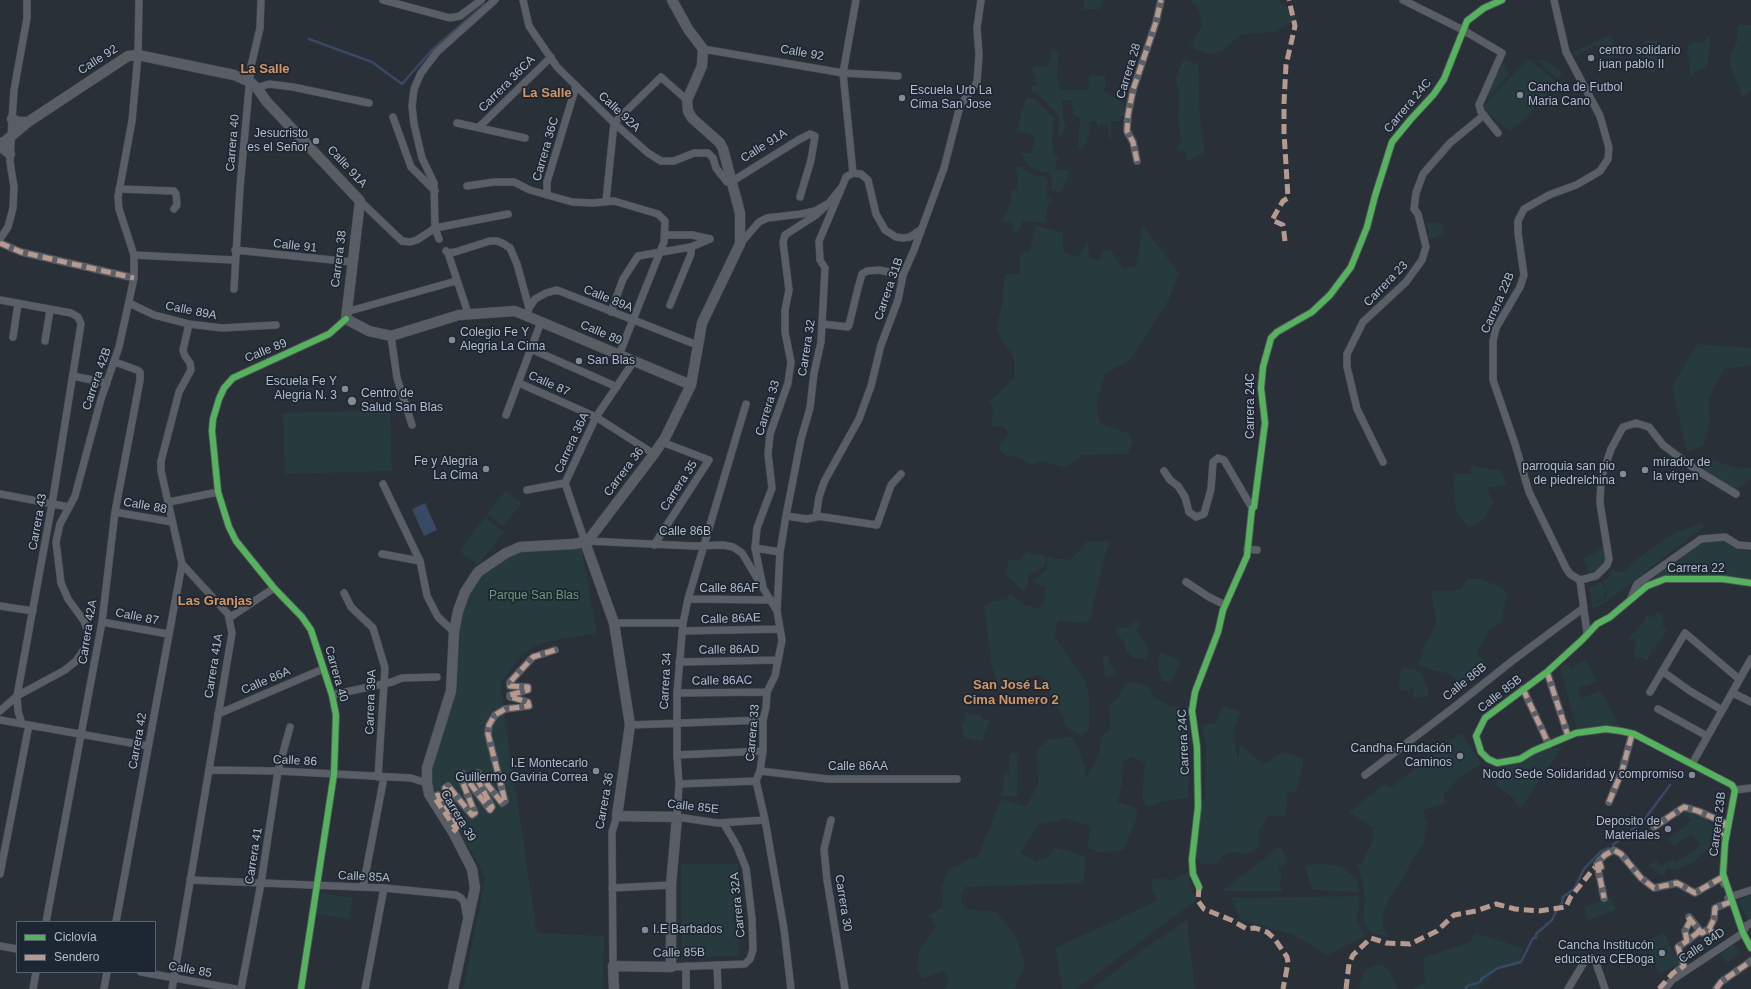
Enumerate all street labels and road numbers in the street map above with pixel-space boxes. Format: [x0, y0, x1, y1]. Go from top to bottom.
street label: Carrera 28 [1114, 41, 1144, 101]
street label: Calle 92 [76, 42, 120, 78]
street label: Calle 92 [779, 42, 825, 64]
street label: Carrera 36CA [476, 53, 538, 115]
street label: Carrera 24C [1381, 76, 1435, 136]
street label: Calle 92A [595, 89, 643, 135]
street label: Carrera 40 [223, 114, 243, 172]
street label: Carrera 36C [530, 115, 562, 183]
street label: Calle 91A [738, 126, 790, 166]
street label: Calle 91A [324, 143, 370, 191]
street label: Carrera 38 [328, 230, 350, 288]
street label: Calle 91 [272, 237, 318, 255]
street label: Carrera 31B [872, 256, 906, 322]
street label: Carrera 23 [1361, 258, 1411, 310]
street label: Carrera 22B [1478, 270, 1518, 336]
street label: Calle 89A [581, 283, 635, 315]
street label: Calle 89A [164, 299, 218, 323]
street label: Calle 89 [578, 318, 624, 348]
street label: Carrera 32 [795, 319, 819, 377]
street label: Calle 89 [243, 336, 289, 366]
street label: Carrera 42B [80, 346, 114, 412]
street label: Calle 87 [526, 368, 572, 400]
street label: Carrera 24C [1244, 373, 1258, 439]
street label: Carrera 33 [753, 378, 783, 438]
street label: Carrera 36A [552, 410, 592, 476]
street label: Carrera 36 [601, 445, 647, 499]
street label: Carrera 35 [657, 458, 701, 514]
street label: Carrera 43 [26, 493, 50, 551]
street label: Calle 88 [122, 495, 168, 517]
street label: Calle 86B [659, 525, 711, 539]
street label: Carrera 22 [1667, 562, 1725, 576]
street label: Calle 86AF [699, 582, 759, 596]
street label: Carrera 42A [76, 599, 100, 665]
street label: Calle 87 [114, 606, 160, 628]
street label: Calle 86AE [701, 611, 761, 627]
street label: Carrera 41A [202, 633, 226, 699]
street label: Calle 86AD [699, 642, 759, 658]
street label: Carrera 40 [321, 644, 351, 704]
street label: Carrera 34 [657, 652, 675, 710]
street label: Calle 86B [1440, 660, 1490, 704]
street label: Calle 86A [239, 664, 293, 698]
street label: Carrera 39A [363, 669, 379, 735]
street label: Calle 85B [1475, 672, 1525, 716]
street label: Calle 86AC [692, 673, 752, 689]
street label: Carrera 33 [743, 704, 763, 762]
street label: Carrera 24C [1175, 709, 1193, 775]
street label: Carrera 42 [126, 712, 150, 770]
street label: Calle 86 [273, 753, 317, 769]
street label: Calle 86AA [828, 760, 888, 774]
street label: Carrera 36 [593, 772, 617, 830]
street label: Carrera 39 [437, 788, 479, 844]
street label: Carrera 23B [1707, 791, 1729, 857]
street label: Calle 85E [666, 797, 720, 817]
street label: Carrera 41 [242, 827, 266, 885]
street label: Calle 85A [338, 868, 390, 886]
street label: Carrera 32A [727, 872, 749, 938]
street label: Carrera 30 [831, 874, 855, 932]
street label: Calle 84D [1676, 925, 1728, 967]
street label: Calle 85B [653, 945, 705, 961]
street label: Calle 85 [167, 959, 213, 981]

